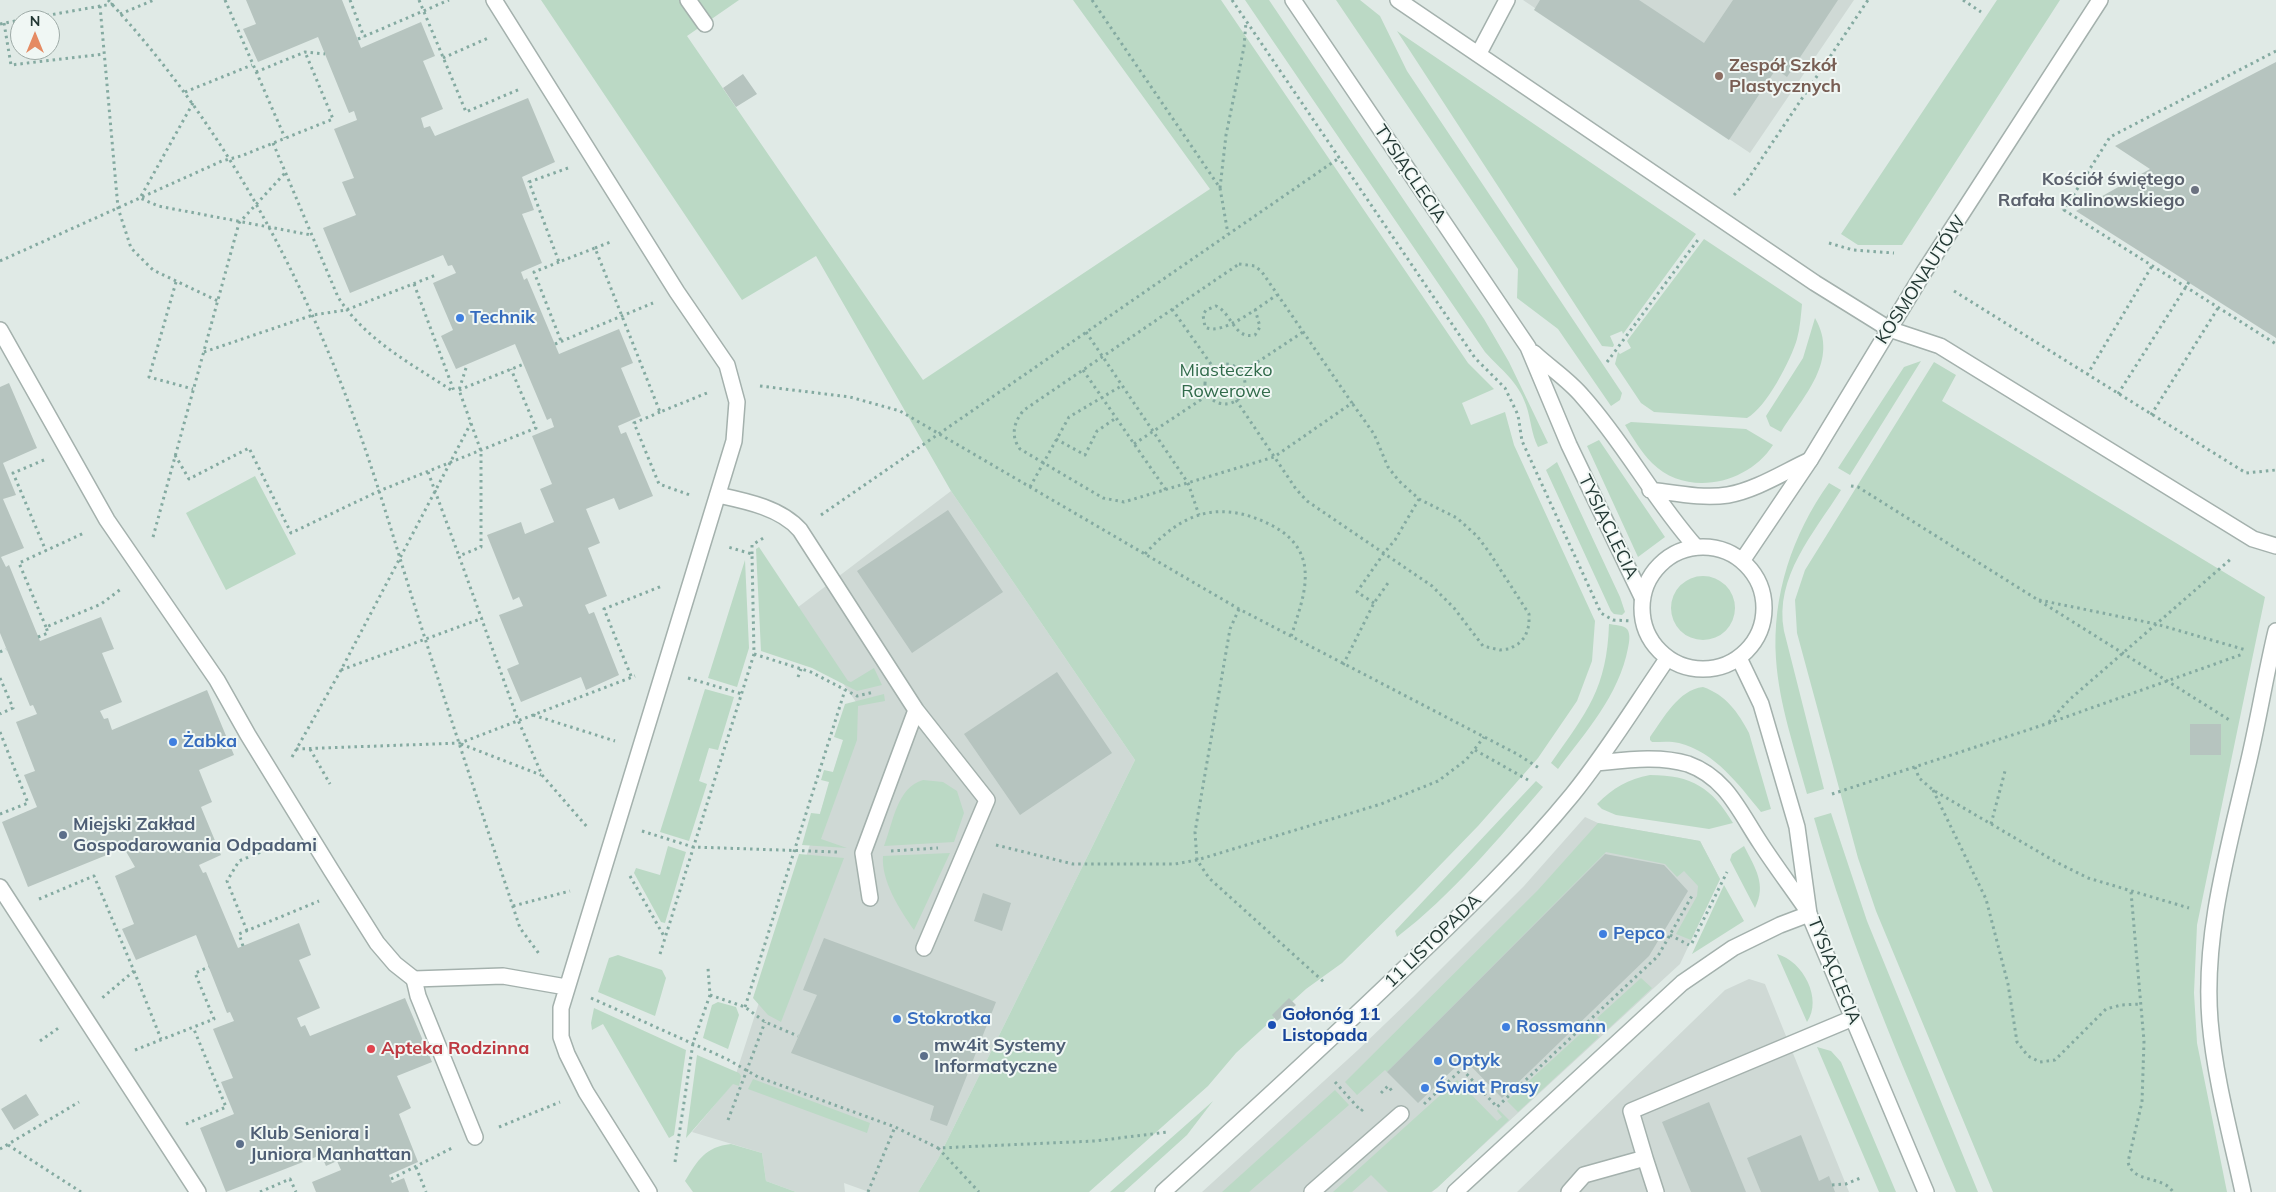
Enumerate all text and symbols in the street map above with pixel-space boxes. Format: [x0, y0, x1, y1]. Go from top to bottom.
north arrow [10, 10, 60, 60]
text: N [30, 12, 40, 30]
place label: Zespół Szkół Plastycznych [1729, 55, 1841, 98]
marker: Zespół Szkół Plastycznych [1713, 70, 1725, 82]
street label: TYSIĄCLECIA [1369, 121, 1451, 227]
place label: Kościół świętego Rafała Kalinowskiego [1998, 169, 2185, 212]
marker: Kościół świętego Rafała Kalinowskiego [2189, 184, 2201, 196]
street label: KOSMONAUTÓW [1871, 212, 1971, 348]
place label: Technik [470, 307, 535, 329]
marker: Technik [454, 312, 466, 324]
park label: Miasteczko Rowerowe [1180, 360, 1272, 402]
street label: TYSIĄCLECIA [1573, 471, 1643, 583]
place label: Żabka [183, 731, 237, 753]
marker: Żabka [167, 736, 179, 748]
place label: Miejski Zakład Gospodarowania Odpadami [73, 814, 317, 856]
marker: Miejski Zakład Gospodarowania Odpadami [57, 829, 69, 841]
street label: 11 LISTOPADA [1380, 890, 1486, 992]
street label: TYSIĄCLECIA [1803, 914, 1865, 1028]
place label: Pepco [1613, 923, 1665, 945]
marker: Pepco [1597, 928, 1609, 940]
place label: Gołonóg 11 Listopada [1282, 1004, 1381, 1046]
place label: Stokrotka [907, 1008, 991, 1030]
marker: Stokrotka [891, 1013, 903, 1025]
place label: Rossmann [1516, 1016, 1606, 1038]
marker: Gołonóg 11 Listopada [1266, 1019, 1278, 1031]
marker: Rossmann [1500, 1021, 1512, 1033]
place label: mw4it Systemy Informatyczne [934, 1035, 1066, 1078]
place label: Apteka Rodzinna [381, 1038, 529, 1060]
marker: Apteka Rodzinna [365, 1043, 377, 1055]
marker: mw4it Systemy Informatyczne [918, 1050, 930, 1062]
place label: Optyk [1448, 1050, 1500, 1072]
marker: Optyk [1432, 1055, 1444, 1067]
place label: Świat Prasy [1435, 1077, 1539, 1099]
marker: Świat Prasy [1419, 1082, 1431, 1094]
place label: Klub Seniora i Juniora Manhattan [250, 1123, 411, 1166]
marker: Klub Seniora i Juniora Manhattan [234, 1138, 246, 1150]

